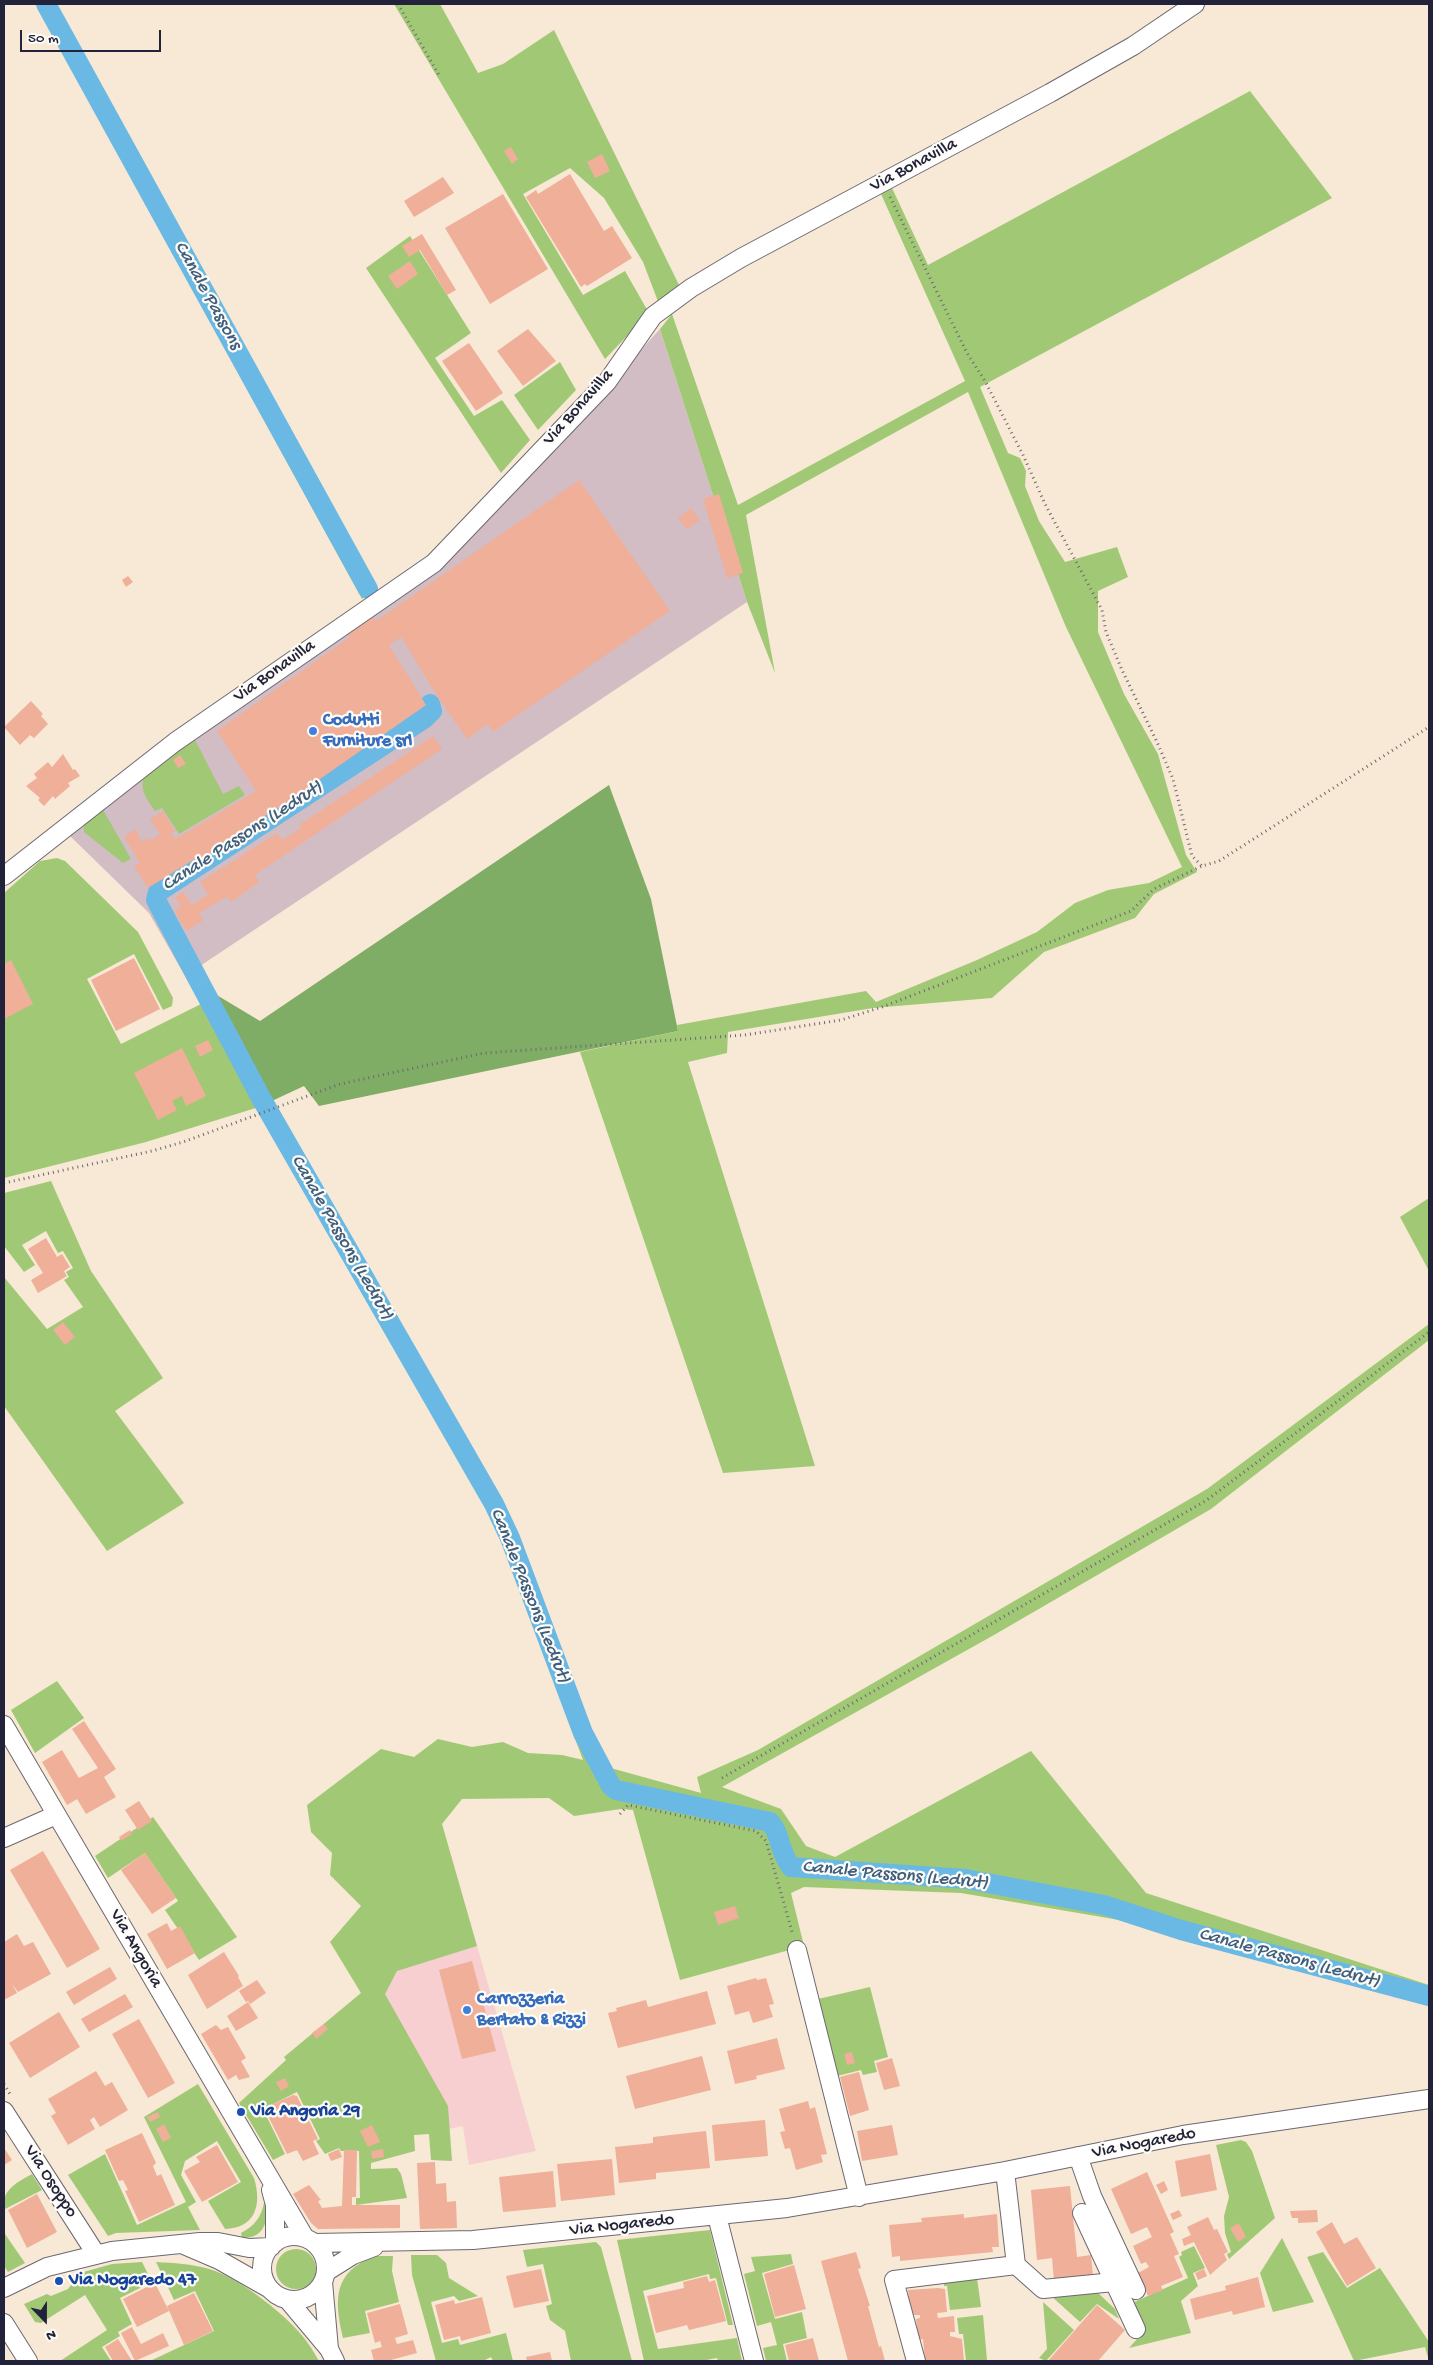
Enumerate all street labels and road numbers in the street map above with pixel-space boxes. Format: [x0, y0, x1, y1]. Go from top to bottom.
street label: Via Bonavilla [867, 134, 961, 198]
street label: Via Bonavilla [539, 365, 619, 451]
street label: Via Bonavilla [230, 636, 320, 708]
street label: Via Angoria [104, 1906, 166, 1992]
street label: Via Nogaredo [1090, 2123, 1198, 2165]
street label: Via Osoppo [19, 2142, 81, 2222]
street label: Via Nogaredo [569, 2210, 675, 2242]

